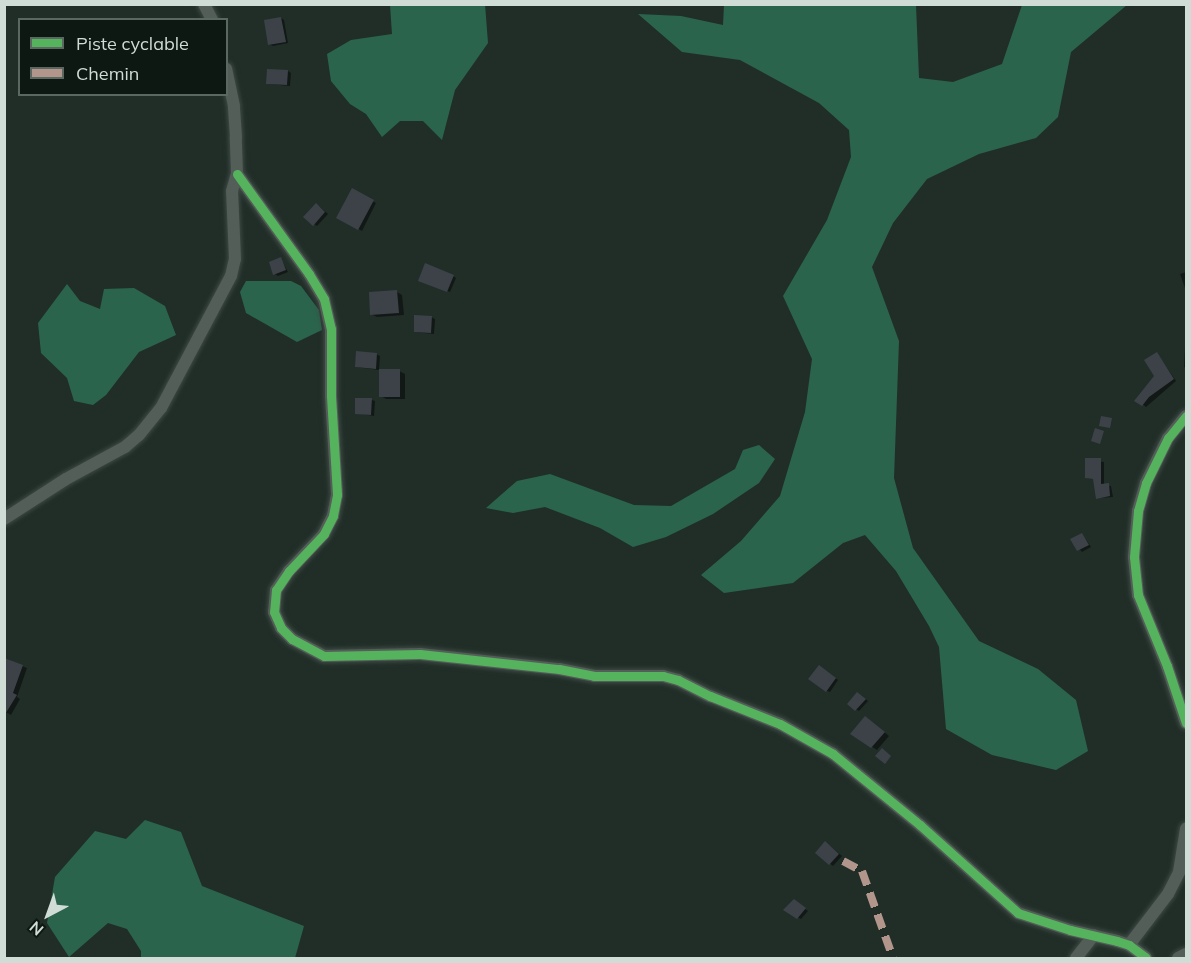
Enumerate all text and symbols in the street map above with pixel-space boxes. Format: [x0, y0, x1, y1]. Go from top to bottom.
legend [18, 18, 228, 96]
text: Piste cyclable [76, 32, 189, 55]
text: Chemin [76, 62, 139, 85]
north arrow [18, 885, 78, 945]
text: N [25, 917, 47, 940]

